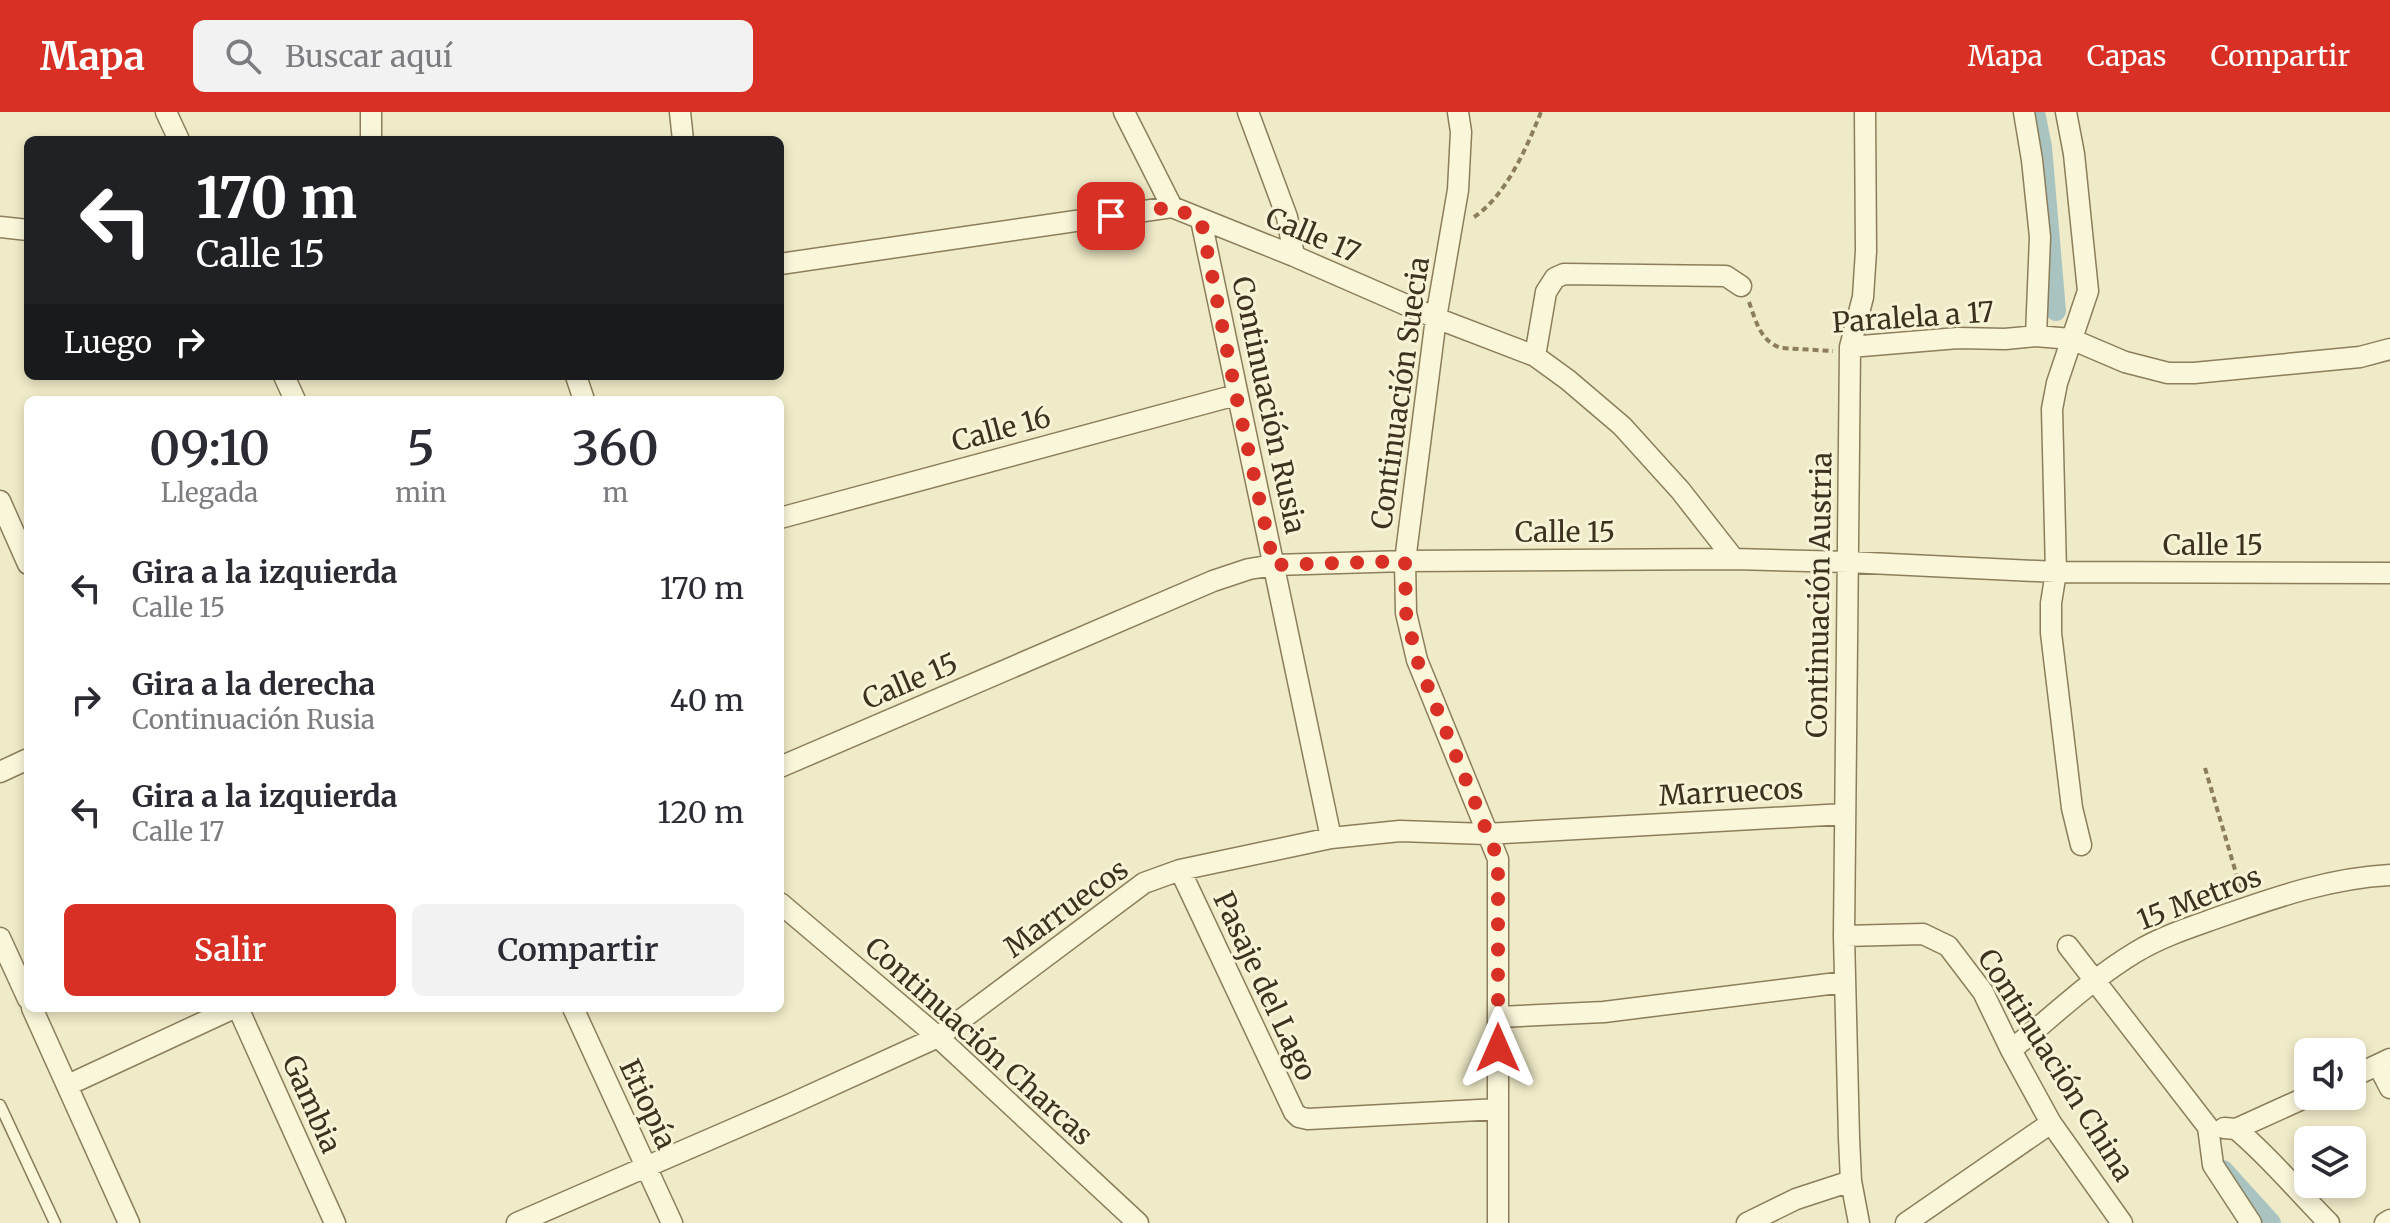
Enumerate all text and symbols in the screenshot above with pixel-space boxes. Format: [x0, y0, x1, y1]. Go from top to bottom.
search box [193, 20, 753, 92]
text: Mapa [40, 33, 145, 80]
icon: search [221, 34, 265, 78]
text: Buscar aquí [285, 37, 453, 75]
text: Mapa [1968, 38, 2043, 74]
text: Capas [2087, 38, 2166, 74]
text: Compartir [2210, 38, 2350, 74]
text: 170 m [196, 163, 357, 233]
icon: left [64, 168, 168, 272]
pin [1077, 182, 1145, 250]
icon: arrive [1089, 194, 1133, 238]
street label: Calle 17 [1260, 199, 1366, 271]
text: Calle 15 [196, 232, 325, 277]
street label: Continuación Suecia [1363, 255, 1437, 531]
street label: Continuación Rusia [1224, 273, 1314, 537]
street label: Paralela a 17 [1831, 293, 1995, 341]
icon: right [168, 320, 212, 364]
text: Luego [64, 323, 152, 361]
street label: Calle 16 [948, 399, 1054, 459]
text: 09:10 [149, 418, 270, 478]
text: 5 [407, 418, 435, 478]
text: 360 [572, 418, 659, 478]
street label: Continuación Austria [1799, 452, 1839, 738]
text: Llegada [161, 476, 258, 509]
text: min [395, 476, 447, 509]
text: m [602, 476, 628, 509]
street label: Calle 15 [1515, 514, 1615, 550]
street label: Calle 15 [2163, 527, 2263, 563]
text: Gira a la izquierda [132, 553, 398, 591]
icon: left [64, 566, 108, 610]
text: 170 m [660, 569, 744, 607]
text: Calle 15 [132, 591, 225, 624]
street label: Calle 15 [857, 645, 963, 717]
text: Gira a la derecha [132, 665, 375, 703]
icon: right [64, 678, 108, 722]
text: 40 m [670, 681, 744, 719]
text: Continuación Rusia [132, 703, 375, 736]
street label: Marruecos [1658, 770, 1804, 814]
text: Gira a la izquierda [132, 777, 398, 815]
icon: left [64, 790, 108, 834]
text: 120 m [657, 793, 744, 831]
text: Calle 17 [132, 815, 224, 848]
street label: Marruecos [997, 851, 1135, 965]
street label: 15 Metros [2132, 858, 2266, 938]
street label: Pasaje del Lago [1205, 886, 1325, 1086]
button: Salir [64, 904, 396, 996]
button: Compartir [412, 904, 744, 996]
street label: Continuación Charcas [858, 929, 1100, 1153]
street label: Continuación China [1970, 942, 2142, 1188]
position arrow [1456, 1006, 1540, 1090]
map controls [2294, 1038, 2366, 1198]
button: sound [2294, 1038, 2366, 1110]
street label: Gambia [275, 1049, 349, 1159]
street label: Etiopía [612, 1053, 684, 1155]
button: layers [2294, 1126, 2366, 1198]

